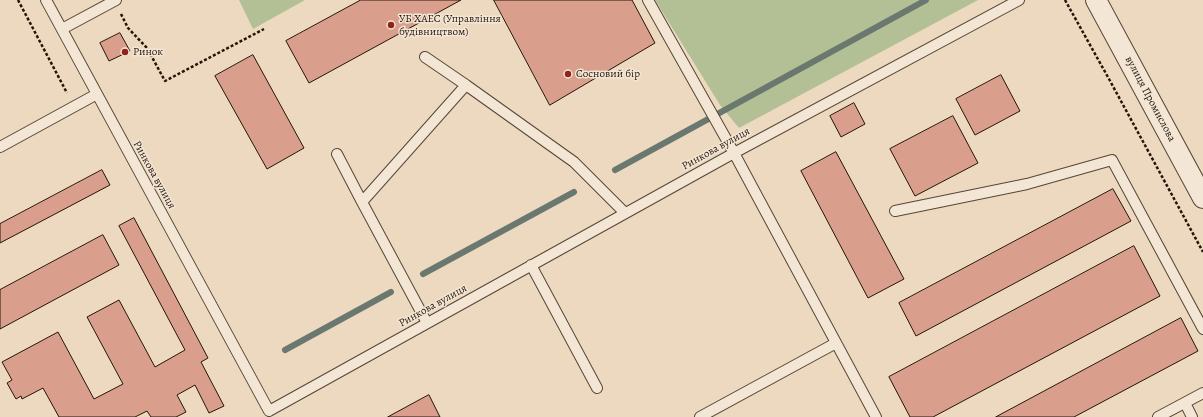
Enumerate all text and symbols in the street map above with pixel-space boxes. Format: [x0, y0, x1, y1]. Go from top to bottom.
place label: УБ ХАЕС (Управління будівництвом) [399, 12, 501, 38]
marker: УБ ХАЕС (Управління будівництвом) [386, 20, 396, 30]
place label: Ринок [133, 45, 163, 59]
marker: Ринок [120, 47, 130, 57]
street label: вулиця Промислова [1122, 54, 1178, 144]
place label: Сосновий бір [576, 67, 640, 81]
marker: Сосновий бір [563, 69, 573, 79]
street label: Ринкова вулиця [680, 125, 752, 173]
street label: Ринкова вулиця [130, 139, 178, 211]
street label: Ринкова вулиця [397, 282, 469, 330]

